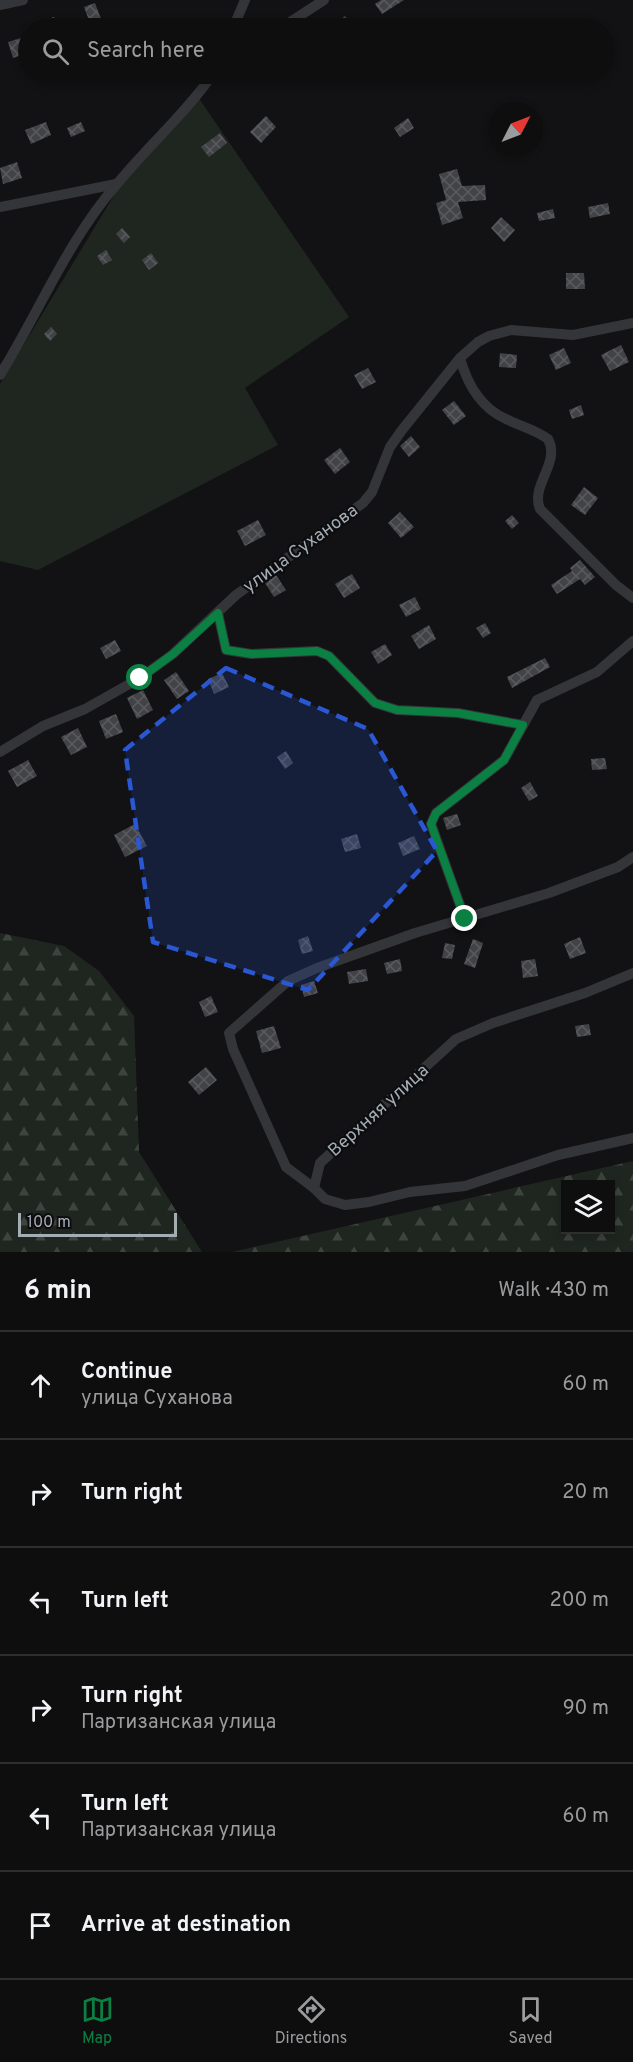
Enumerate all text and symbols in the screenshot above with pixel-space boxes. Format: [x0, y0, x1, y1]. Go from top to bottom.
search box [18, 18, 615, 84]
icon: search [39, 35, 72, 68]
text: Search here [87, 38, 205, 65]
north arrow [489, 102, 543, 156]
street label: улица Суханова [239, 500, 363, 599]
route start [126, 664, 152, 690]
route end [451, 905, 477, 931]
street label: Верхняя улица [324, 1060, 434, 1162]
map controls [561, 1180, 615, 1234]
button: layers [561, 1180, 615, 1234]
scale bar [18, 1210, 177, 1238]
text: 100 m [27, 1213, 71, 1233]
text: 6 min [24, 1275, 92, 1308]
text: Walk · 430 m [498, 1278, 609, 1304]
text: Continue [81, 1359, 172, 1386]
icon: ahead [24, 1369, 57, 1402]
text: 60 m [563, 1372, 609, 1398]
text: улица Суханова [81, 1386, 233, 1412]
icon: right [24, 1477, 57, 1510]
text: Turn right [81, 1480, 183, 1507]
text: 20 m [562, 1480, 609, 1506]
icon: left [24, 1585, 57, 1618]
text: Turn left [81, 1588, 169, 1615]
text: 200 m [550, 1588, 609, 1614]
text: Turn right [81, 1683, 183, 1710]
icon: right [24, 1693, 57, 1726]
text: 90 m [563, 1696, 609, 1722]
text: Партизанская улица [81, 1710, 276, 1736]
text: Turn left [81, 1791, 169, 1818]
icon: left [24, 1801, 57, 1834]
text: 60 m [563, 1804, 609, 1830]
text: Партизанская улица [81, 1818, 276, 1844]
icon: arrive [24, 1909, 57, 1942]
text: Arrive at destination [81, 1912, 291, 1939]
tab: Map [81, 1993, 114, 2049]
tab: Directions [275, 1993, 347, 2049]
tab: Saved [508, 1993, 552, 2049]

